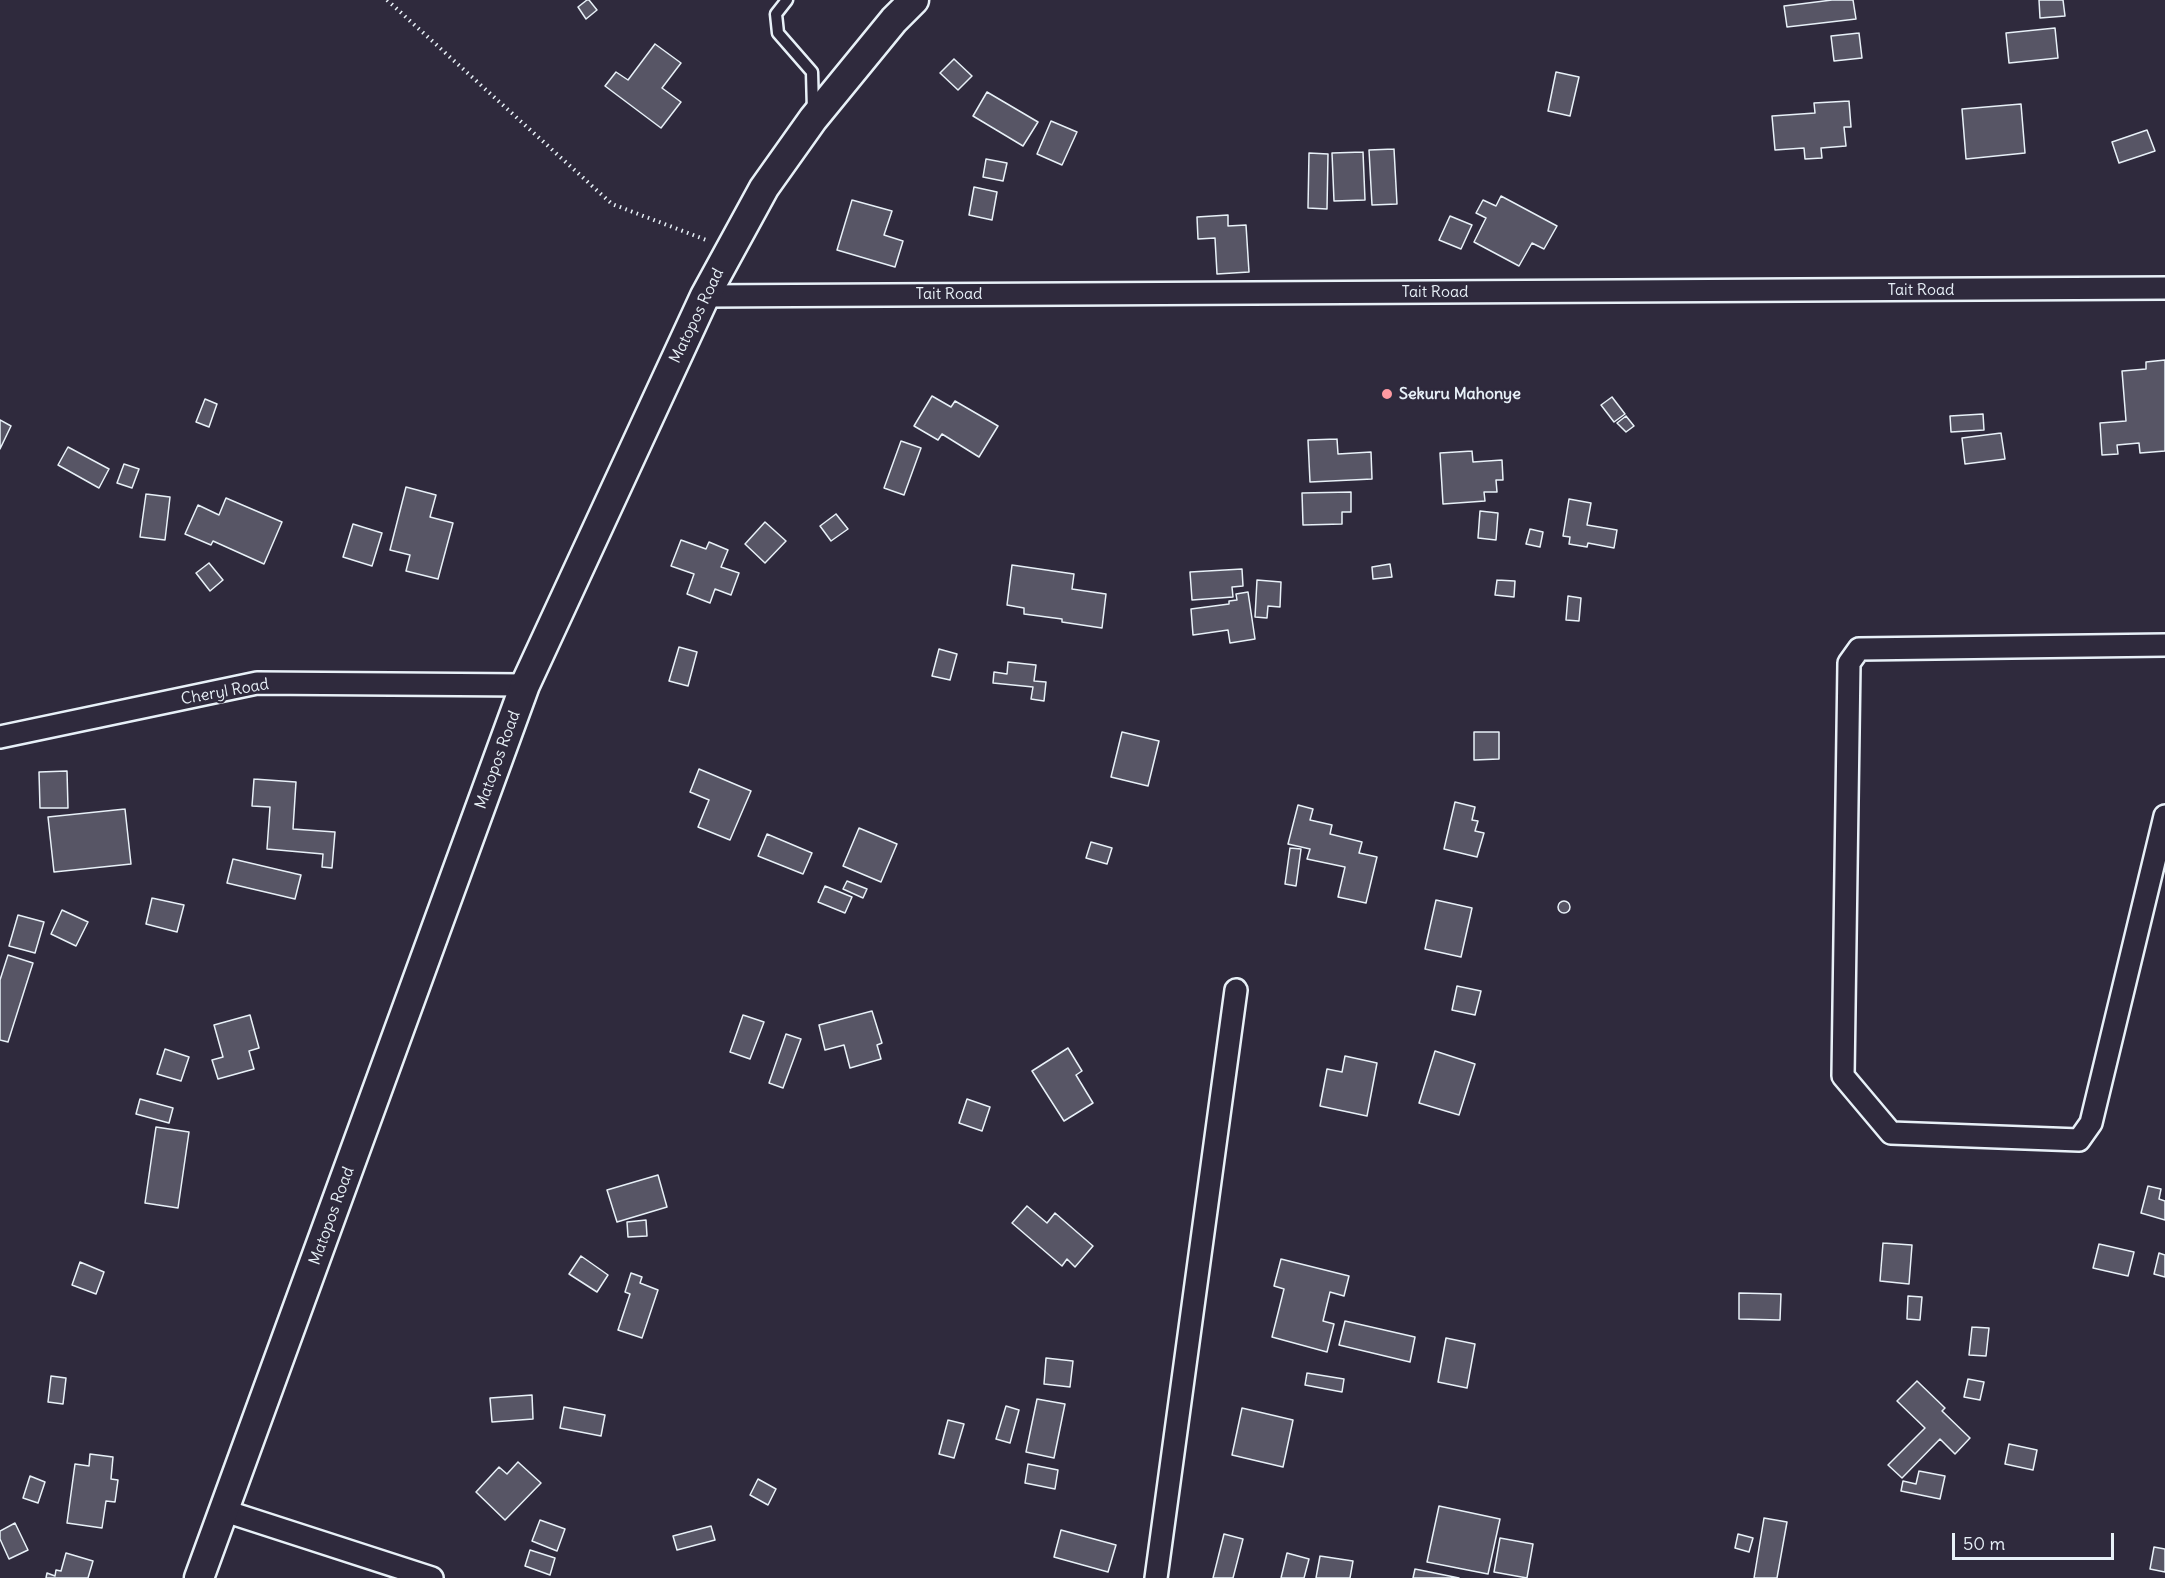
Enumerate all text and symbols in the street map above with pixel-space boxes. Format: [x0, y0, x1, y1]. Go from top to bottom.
street label: Matopos Road [666, 265, 728, 367]
street label: Tait Road [1888, 280, 1954, 300]
street label: Tait Road [1402, 282, 1468, 302]
street label: Tait Road [916, 284, 982, 304]
place label: Sekuru Mahonye [1399, 384, 1521, 404]
marker: Sekuru Mahonye [1380, 387, 1394, 401]
street label: Cheryl Road [180, 675, 270, 709]
street label: Matopos Road [471, 708, 525, 812]
street label: Matopos Road [305, 1164, 359, 1268]
scale bar [1955, 1521, 2117, 1559]
text: 50 m [1963, 1532, 2005, 1555]

